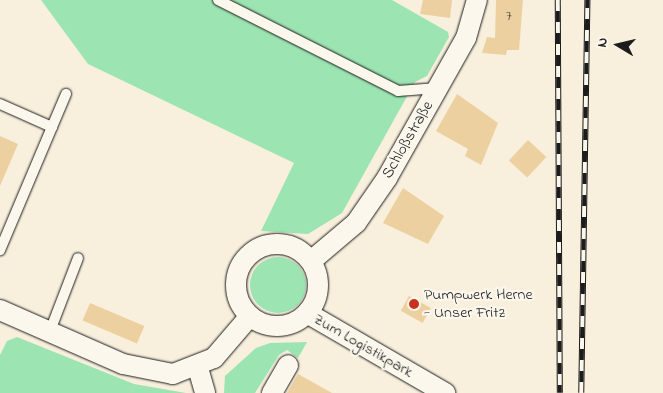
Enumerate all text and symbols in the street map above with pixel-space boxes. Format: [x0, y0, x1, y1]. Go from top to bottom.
house number: 7 [506, 9, 512, 25]
north arrow [593, 20, 643, 70]
text: N [592, 36, 614, 49]
street label: Schloßstraße [378, 98, 438, 182]
place label: Pumpwerk Herne - Unser Fritz [424, 285, 533, 323]
marker: Pumpwerk Herne - Unser Fritz [408, 298, 420, 310]
street label: Zum Logistikpark [310, 310, 416, 382]

